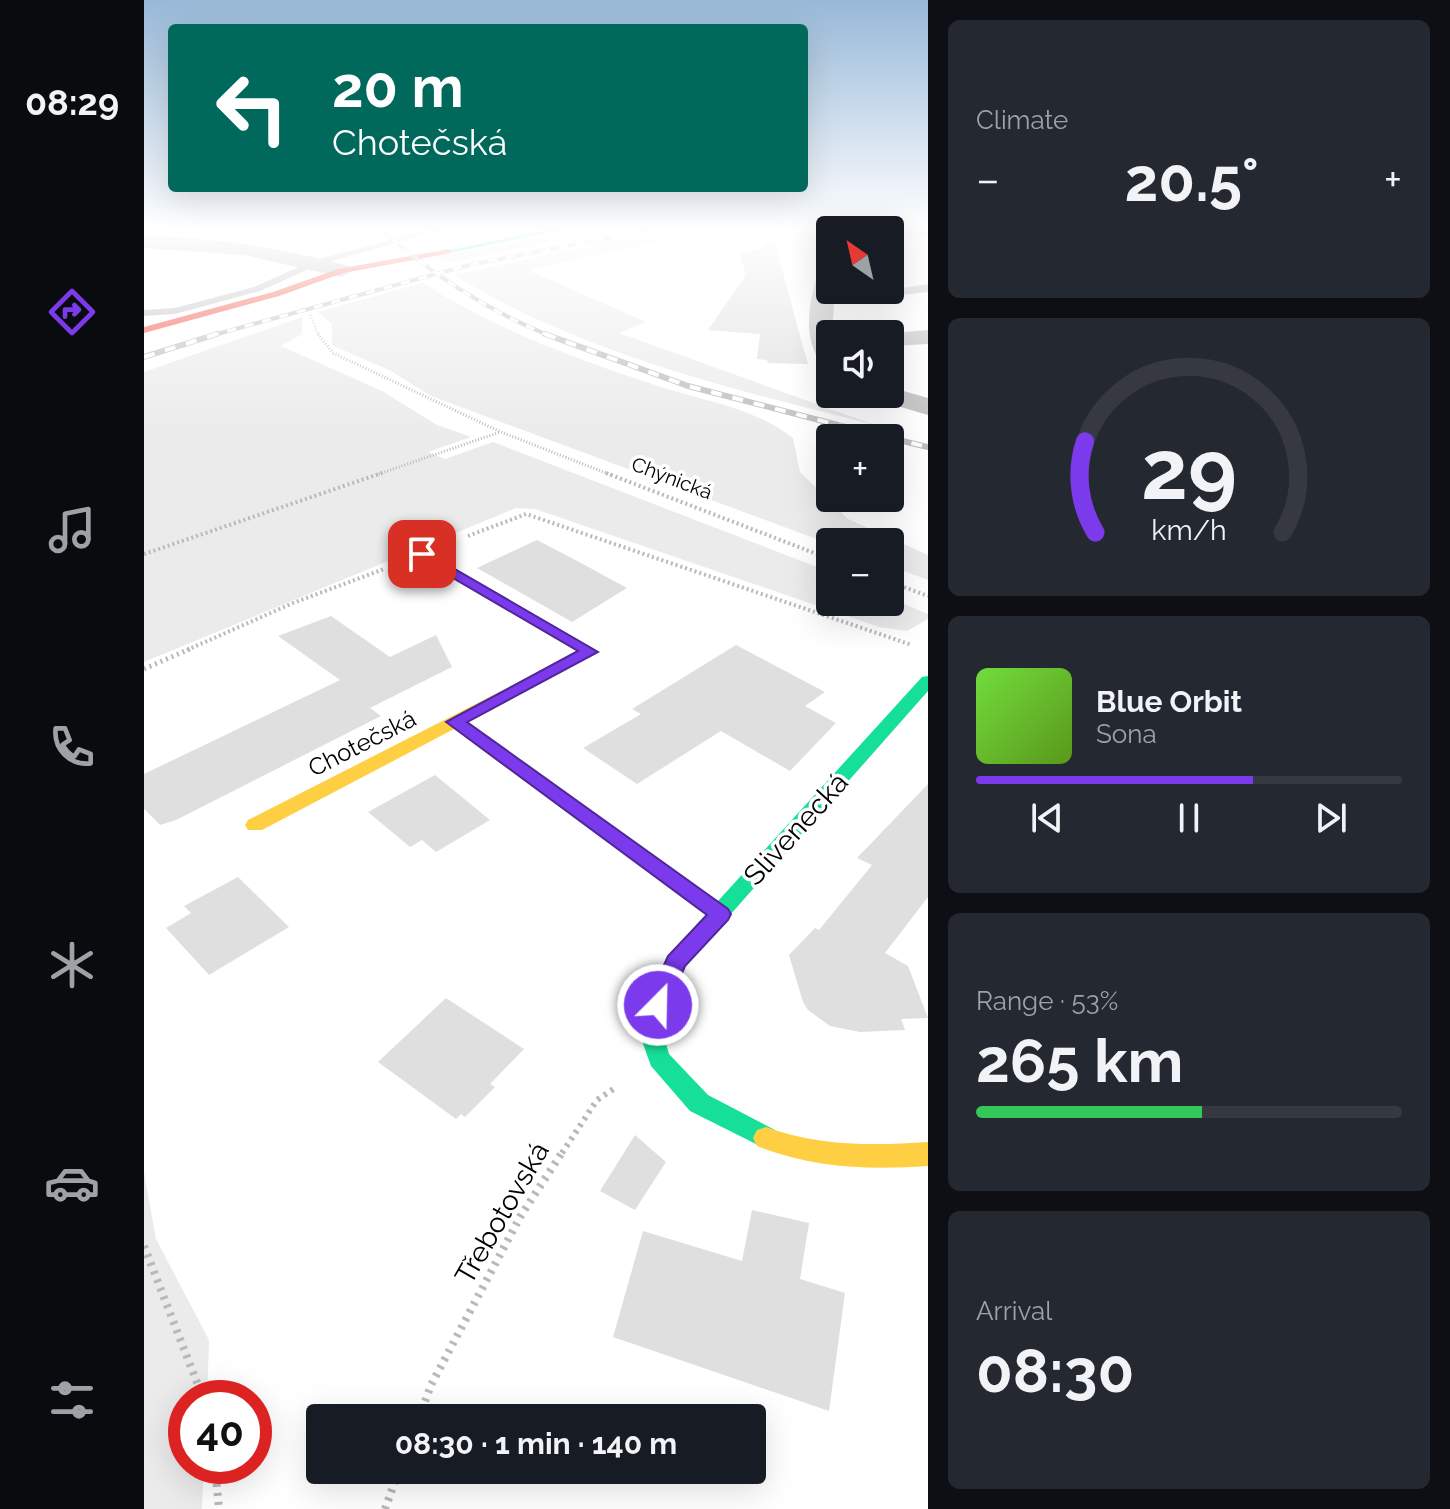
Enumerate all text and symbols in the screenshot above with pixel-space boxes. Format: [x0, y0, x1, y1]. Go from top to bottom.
text: 20 m [332, 54, 464, 120]
icon: left [200, 56, 304, 160]
text: 08:29 [25, 81, 119, 123]
text: Climate [976, 105, 1068, 135]
text: Chotečská [332, 121, 507, 163]
text: 20.5° [1124, 145, 1259, 215]
text: − [976, 154, 1000, 205]
text: + [1384, 154, 1402, 205]
north arrow [816, 216, 904, 304]
map controls [816, 216, 904, 616]
icon: directions [44, 284, 100, 340]
button: sound [816, 320, 904, 408]
text: 29 [1141, 420, 1237, 517]
button: + [816, 424, 904, 512]
street label: Chýnická [628, 452, 716, 504]
icon: music [44, 502, 100, 558]
text: km/h [1151, 513, 1227, 547]
pin [388, 520, 456, 588]
button: − [816, 528, 904, 616]
icon: arrive [400, 532, 444, 576]
text: Blue Orbit [1096, 684, 1242, 719]
street label: Chotečská [303, 704, 421, 782]
icon: phone [44, 719, 100, 775]
text: Sona [1096, 719, 1157, 749]
street label: Slivenecká [737, 766, 855, 892]
icon: previous [1025, 796, 1069, 840]
icon: pause [1167, 796, 1211, 840]
icon: next [1309, 796, 1353, 840]
icon: climate [44, 937, 100, 993]
position arrow [616, 963, 700, 1047]
text: Range · 53% [976, 986, 1118, 1016]
text: 265 km [976, 1026, 1183, 1096]
street label: Třebotovská [448, 1136, 556, 1290]
icon: car [44, 1155, 100, 1211]
text: Arrival [976, 1296, 1052, 1326]
text: 08:30 [976, 1336, 1134, 1406]
icon: filters [44, 1372, 100, 1428]
speed limit sign: 40 [168, 1380, 272, 1484]
text: 08:30 · 1 min · 140 m [395, 1426, 677, 1461]

